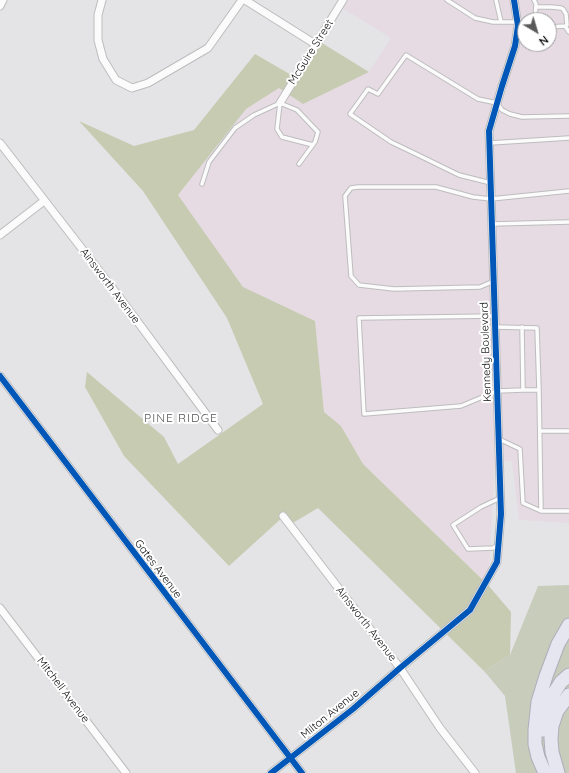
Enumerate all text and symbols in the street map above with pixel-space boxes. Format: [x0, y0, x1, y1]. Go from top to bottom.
north arrow [517, 12, 557, 52]
street label: McGuire Street [286, 17, 336, 87]
text: N [536, 33, 551, 49]
street label: Ainsworth Avenue [77, 246, 143, 326]
street label: Kennedy Boulevard [478, 302, 494, 402]
district label: PINE RIDGE [144, 411, 218, 425]
street label: Gates Avenue [132, 537, 184, 601]
street label: Ainsworth Avenue [333, 584, 399, 664]
street label: Mitchell Avenue [34, 654, 92, 726]
street label: Milton Avenue [298, 686, 362, 742]

